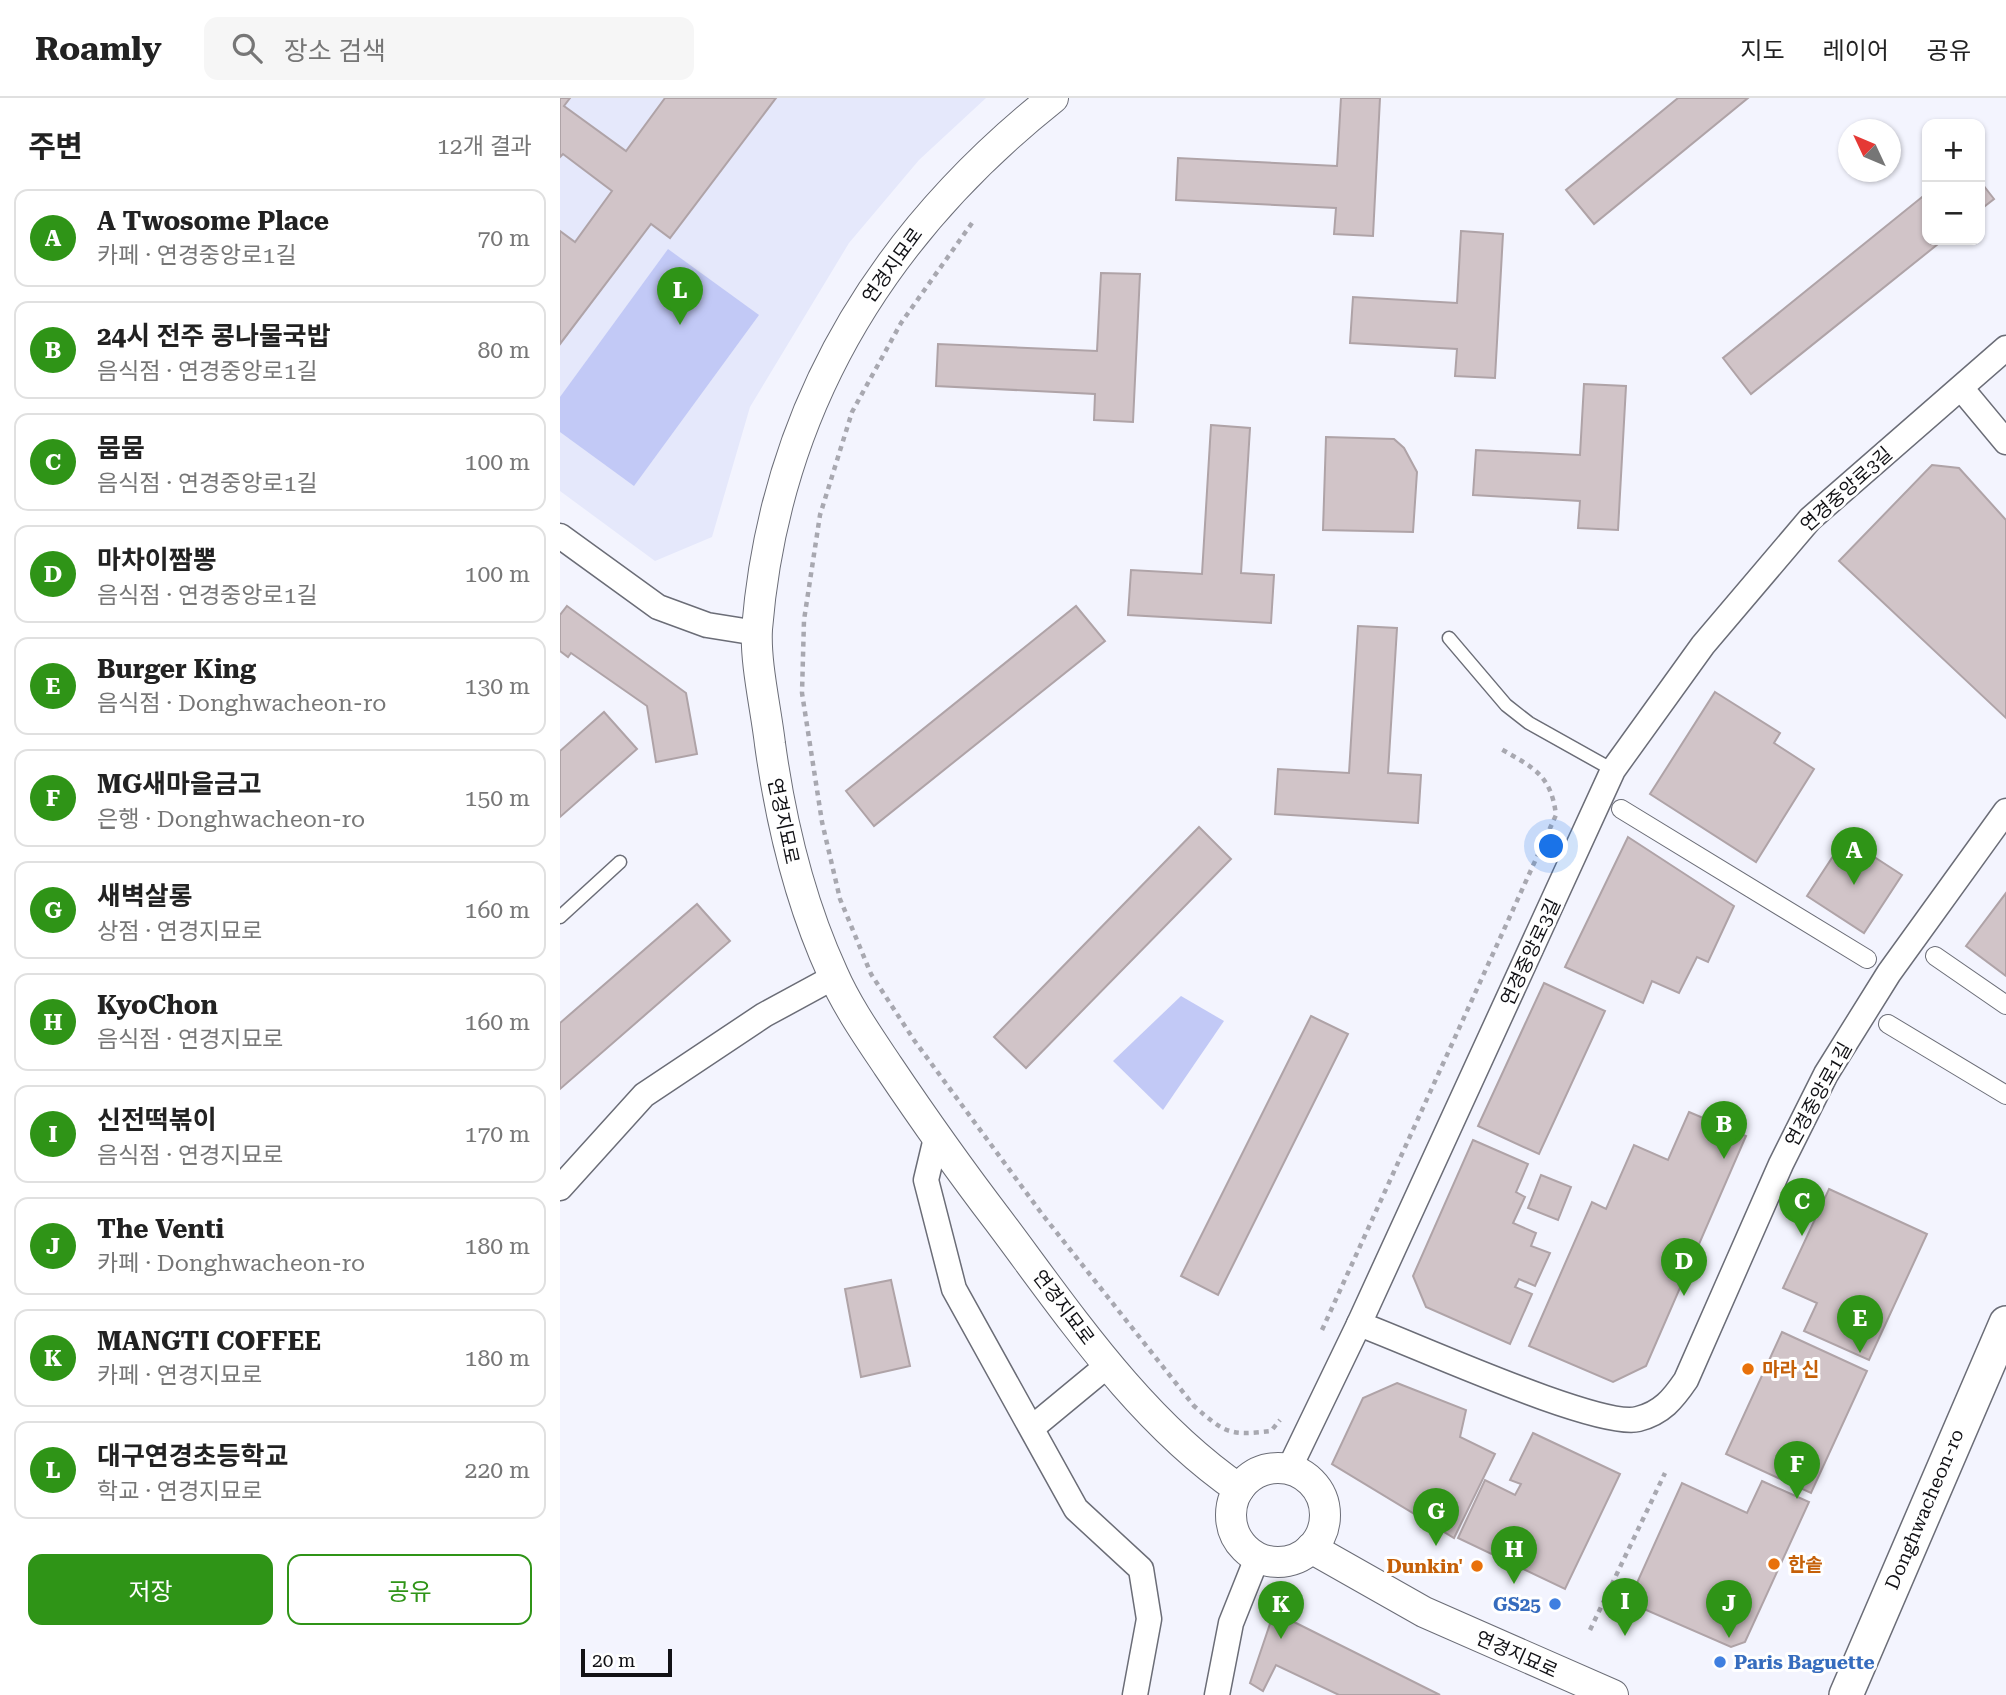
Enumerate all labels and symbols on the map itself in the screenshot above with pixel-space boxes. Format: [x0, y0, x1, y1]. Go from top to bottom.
north arrow [1838, 119, 1901, 182]
street label: 연경지묘로 [857, 223, 927, 307]
pin: L [657, 267, 703, 325]
street label: 연경중앙로3길 [1796, 442, 1897, 537]
street label: 연경지묘로 [763, 776, 804, 866]
pin: A [1831, 827, 1877, 885]
your location [1534, 829, 1568, 863]
street label: 연경중앙로3길 [1496, 895, 1565, 1009]
street label: 연경중앙로1길 [1780, 1038, 1857, 1150]
pin: B [1701, 1101, 1747, 1159]
pin: C [1779, 1178, 1825, 1236]
pin: D [1661, 1238, 1707, 1296]
street label: 연경지묘로 [1028, 1265, 1099, 1349]
pin: E [1837, 1295, 1883, 1353]
place label: 마라 신 [1762, 1358, 1819, 1381]
marker: 마라 신 [1740, 1361, 1756, 1377]
street label: Donghwacheon-ro [1880, 1425, 1969, 1593]
pin: F [1774, 1441, 1820, 1499]
pin: G [1413, 1488, 1459, 1546]
pin: H [1491, 1526, 1537, 1584]
place label: 한솥 [1788, 1553, 1823, 1576]
place label: Dunkin' [1387, 1555, 1463, 1578]
marker: 한솥 [1766, 1556, 1782, 1572]
marker: Dunkin' [1469, 1558, 1485, 1574]
pin: I [1602, 1578, 1648, 1636]
pin: J [1706, 1580, 1752, 1638]
pin: K [1258, 1581, 1304, 1639]
place label: GS25 [1493, 1593, 1541, 1616]
marker: GS25 [1547, 1596, 1563, 1612]
street label: 연경지묘로 [1472, 1626, 1561, 1683]
scale bar [581, 1646, 672, 1678]
place label: Paris Baguette [1734, 1651, 1875, 1674]
marker: Paris Baguette [1712, 1654, 1728, 1670]

